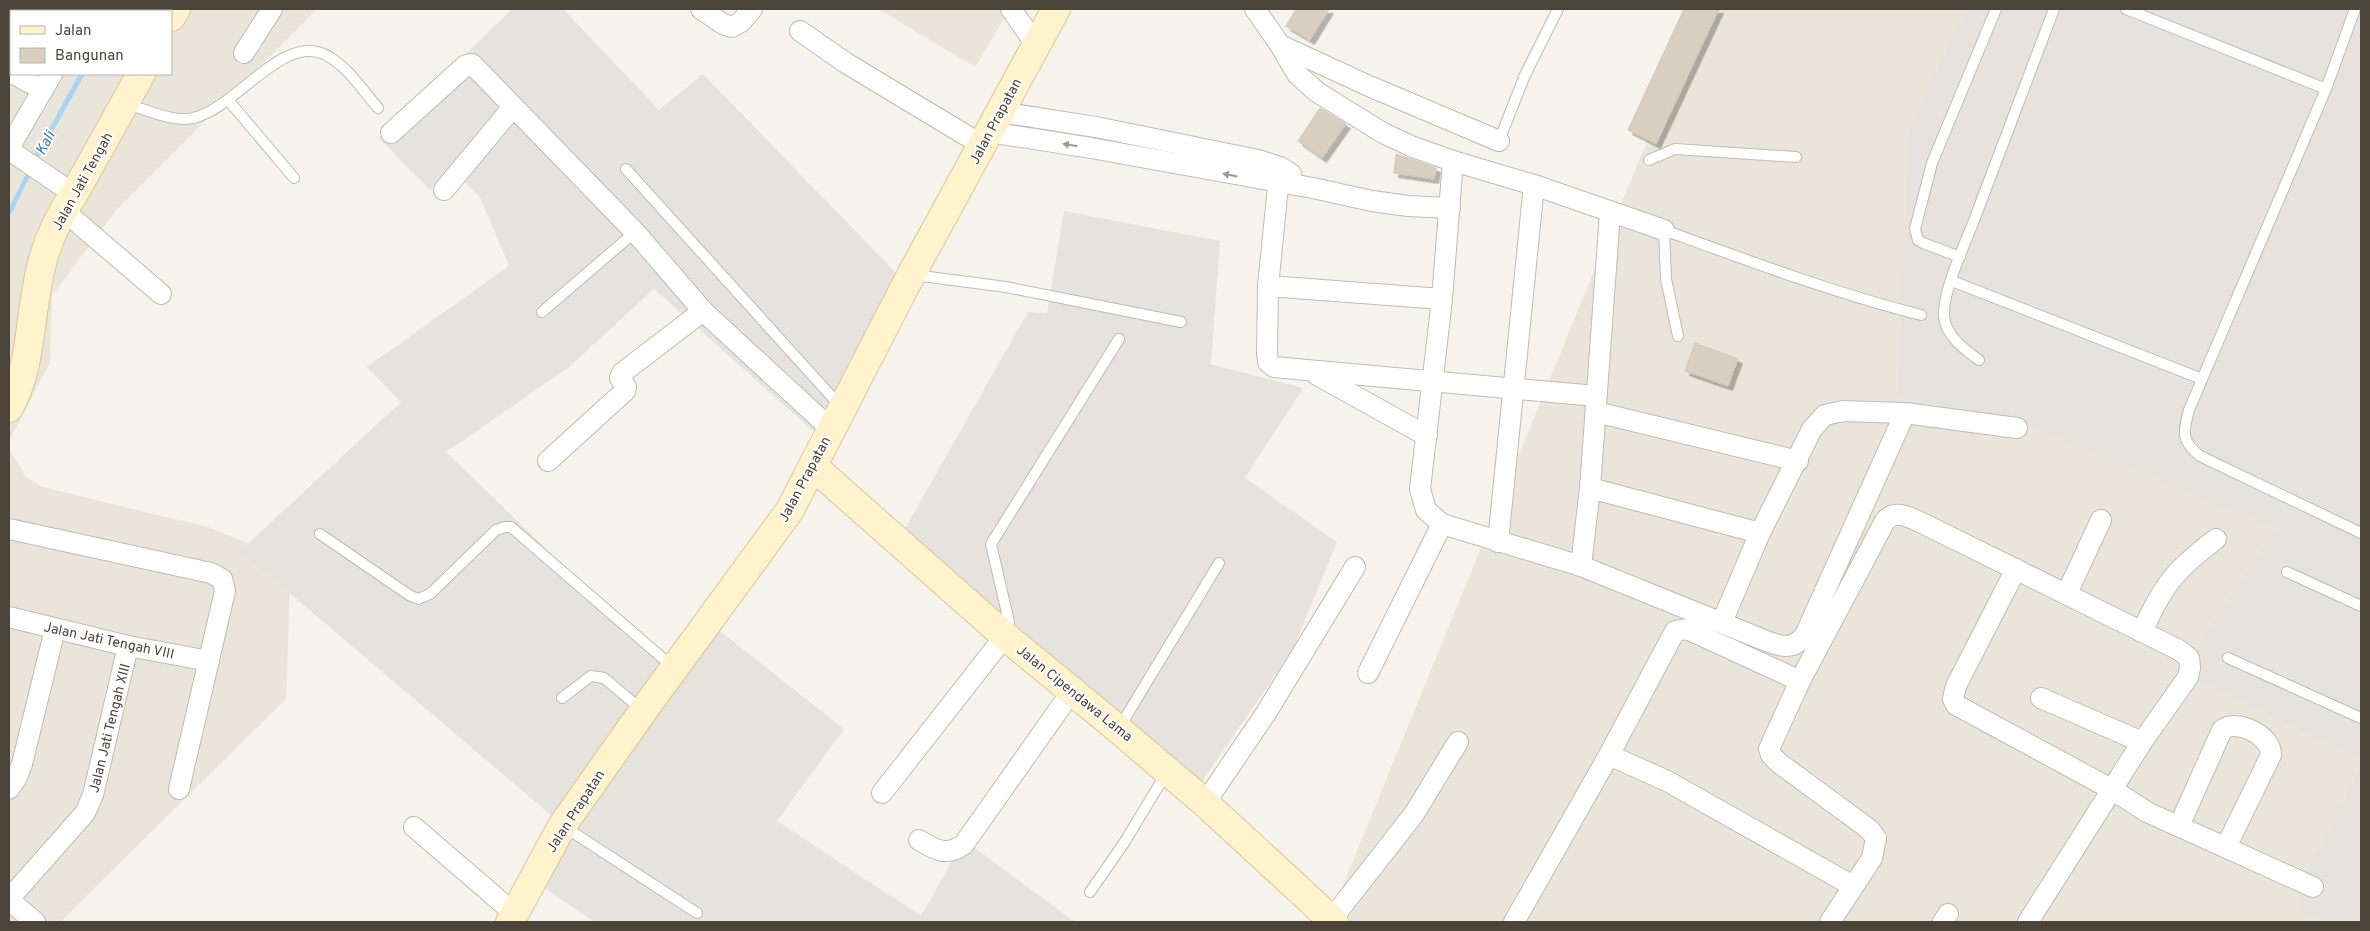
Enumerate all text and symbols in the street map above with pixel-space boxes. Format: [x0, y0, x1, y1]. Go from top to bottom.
legend [10, 10, 172, 75]
text: Jalan [55, 22, 92, 41]
text: Bangunan [55, 47, 124, 66]
street label: Jalan Prapatan [967, 76, 1026, 168]
water label: Kali [32, 127, 61, 159]
street label: Jalan Jati Tengah [49, 130, 117, 234]
one-way arrow [1062, 141, 1078, 149]
one-way arrow [1222, 170, 1238, 178]
street label: Jalan Prapatan [776, 434, 835, 526]
street label: Jalan Jati Tengah VIII [42, 619, 176, 664]
street label: Jalan Cipendawa Lama [1013, 642, 1135, 746]
street label: Jalan Jati Tengah XIII [86, 662, 135, 795]
street label: Jalan Prapatan [543, 767, 609, 856]

